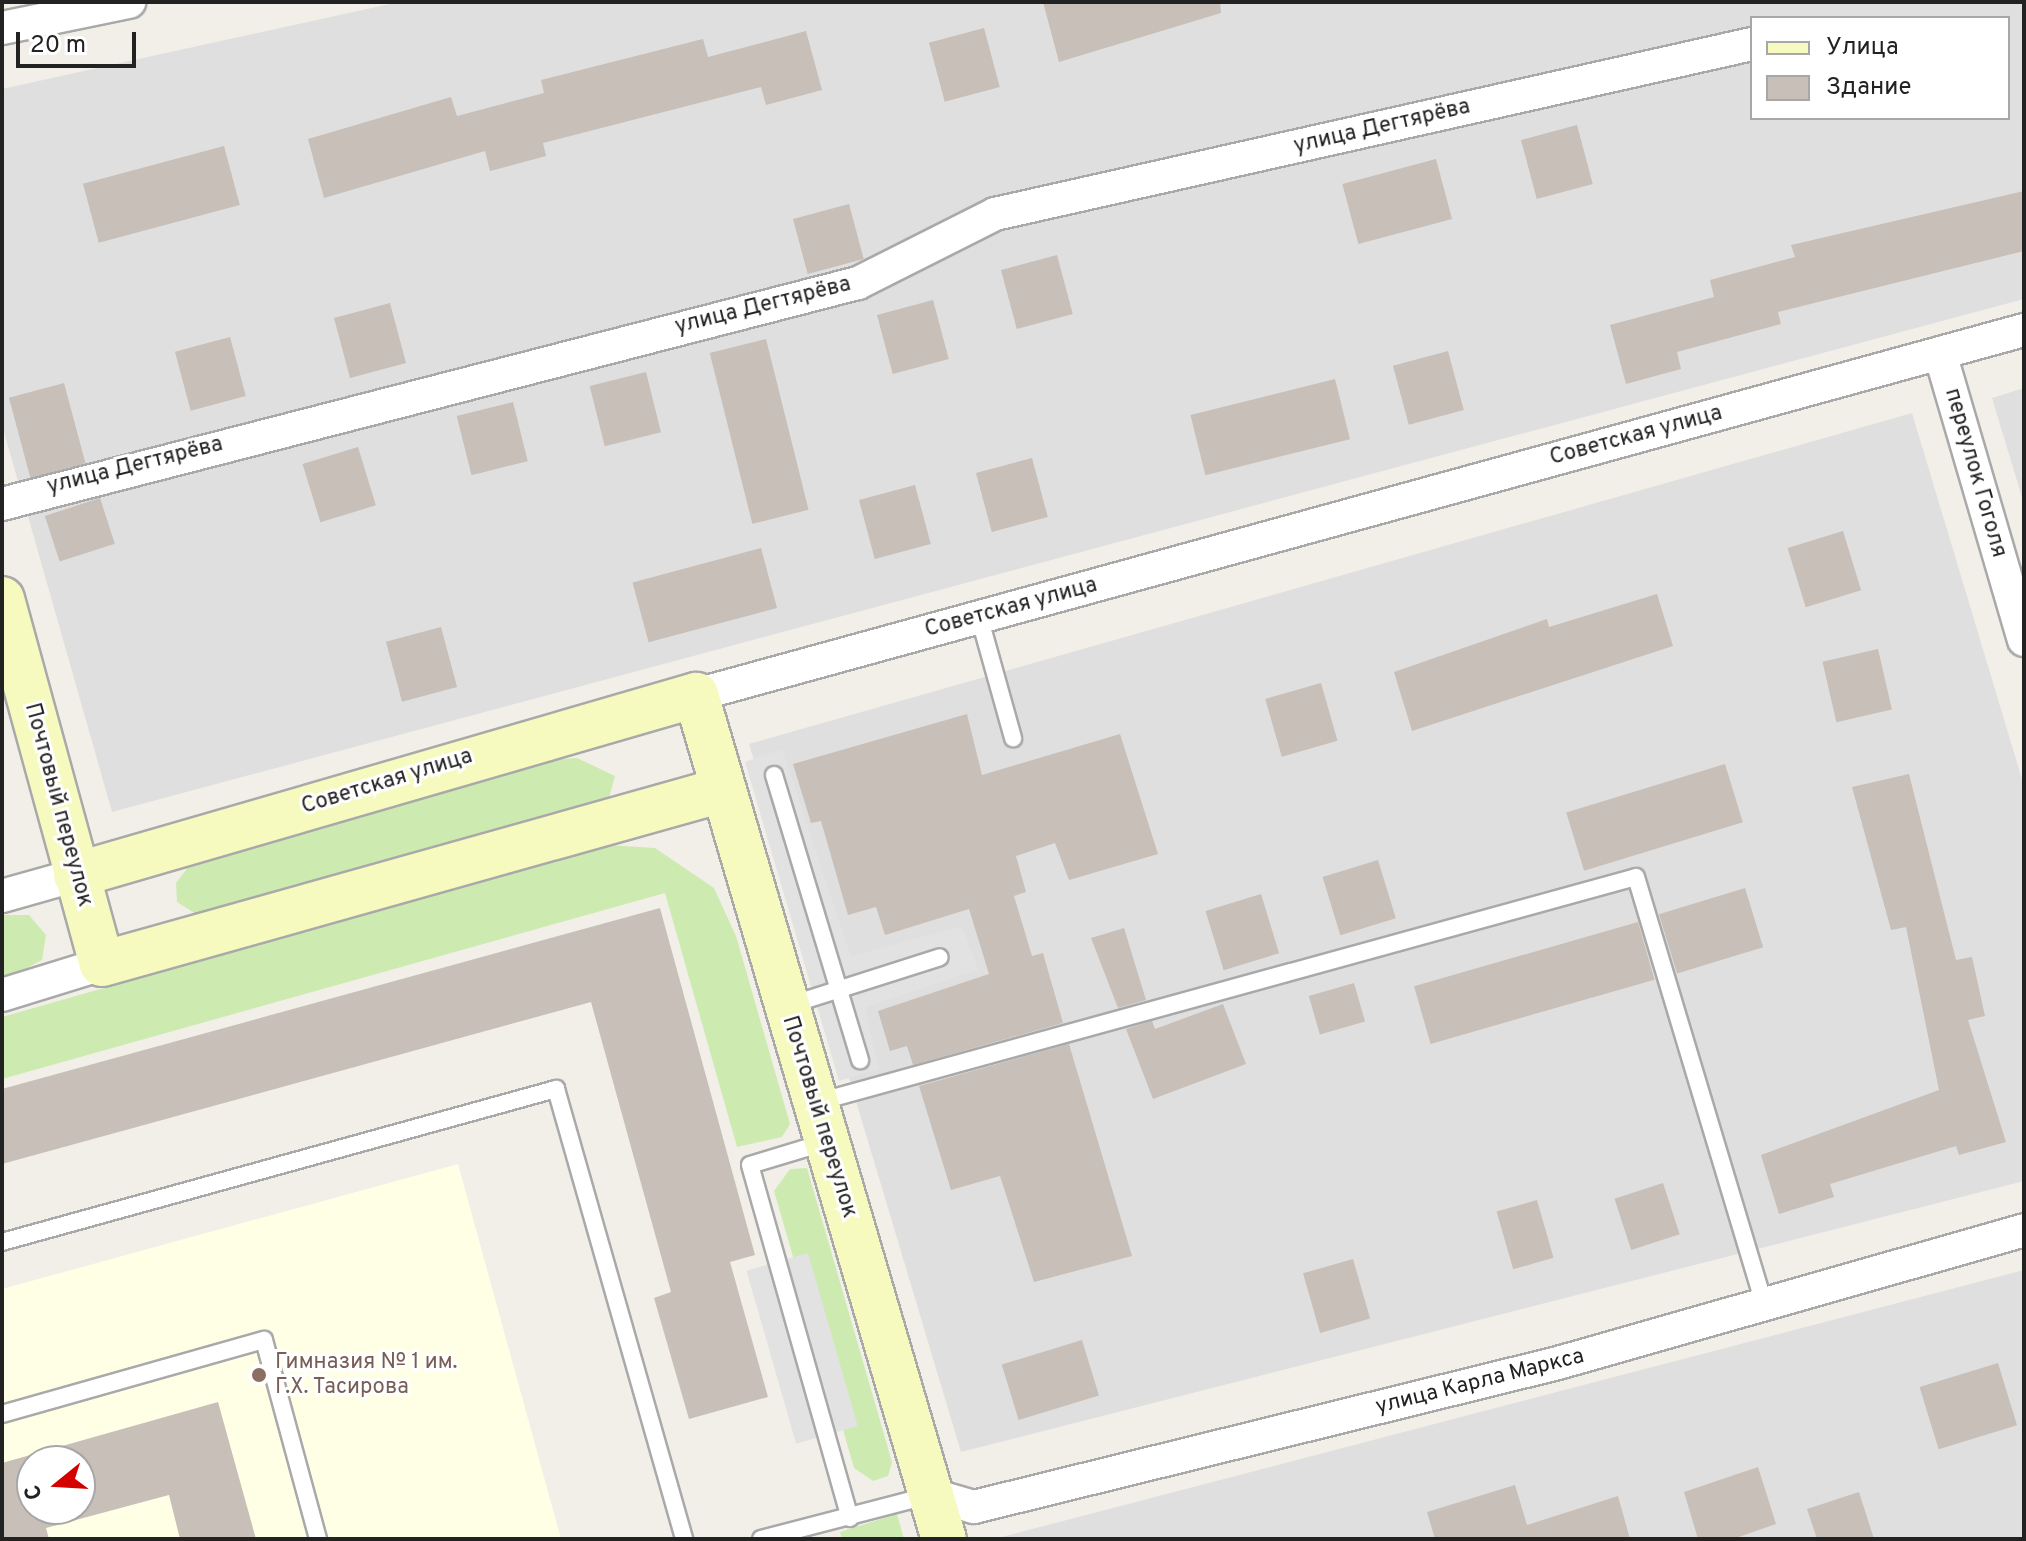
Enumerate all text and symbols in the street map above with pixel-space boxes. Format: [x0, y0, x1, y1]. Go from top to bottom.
scale bar [20, 16, 140, 66]
legend [1750, 16, 2010, 120]
text: 20 m [30, 31, 86, 61]
text: Улица [1826, 33, 1899, 63]
text: Здание [1826, 73, 1912, 103]
street label: улица Дегтярёва [1291, 94, 1473, 160]
street label: улица Дегтярёва [672, 271, 854, 341]
street label: переулок Гоголя [1938, 385, 2012, 561]
street label: Советская улица [1547, 400, 1725, 472]
street label: улица Дегтярёва [44, 431, 226, 501]
street label: Советская улица [922, 572, 1100, 644]
street label: Почтовый переулок [18, 700, 98, 910]
street label: Советская улица [298, 743, 476, 821]
street label: Почтовый переулок [776, 1013, 862, 1221]
street label: улица Карла Маркса [1373, 1343, 1587, 1421]
place label: Гимназия № 1 им. Г.Х. Тасирова [275, 1349, 457, 1400]
marker: Гимназия № 1 им. Г.Х. Тасирова [250, 1366, 268, 1384]
north arrow [16, 1445, 96, 1525]
text: С [20, 1481, 50, 1503]

